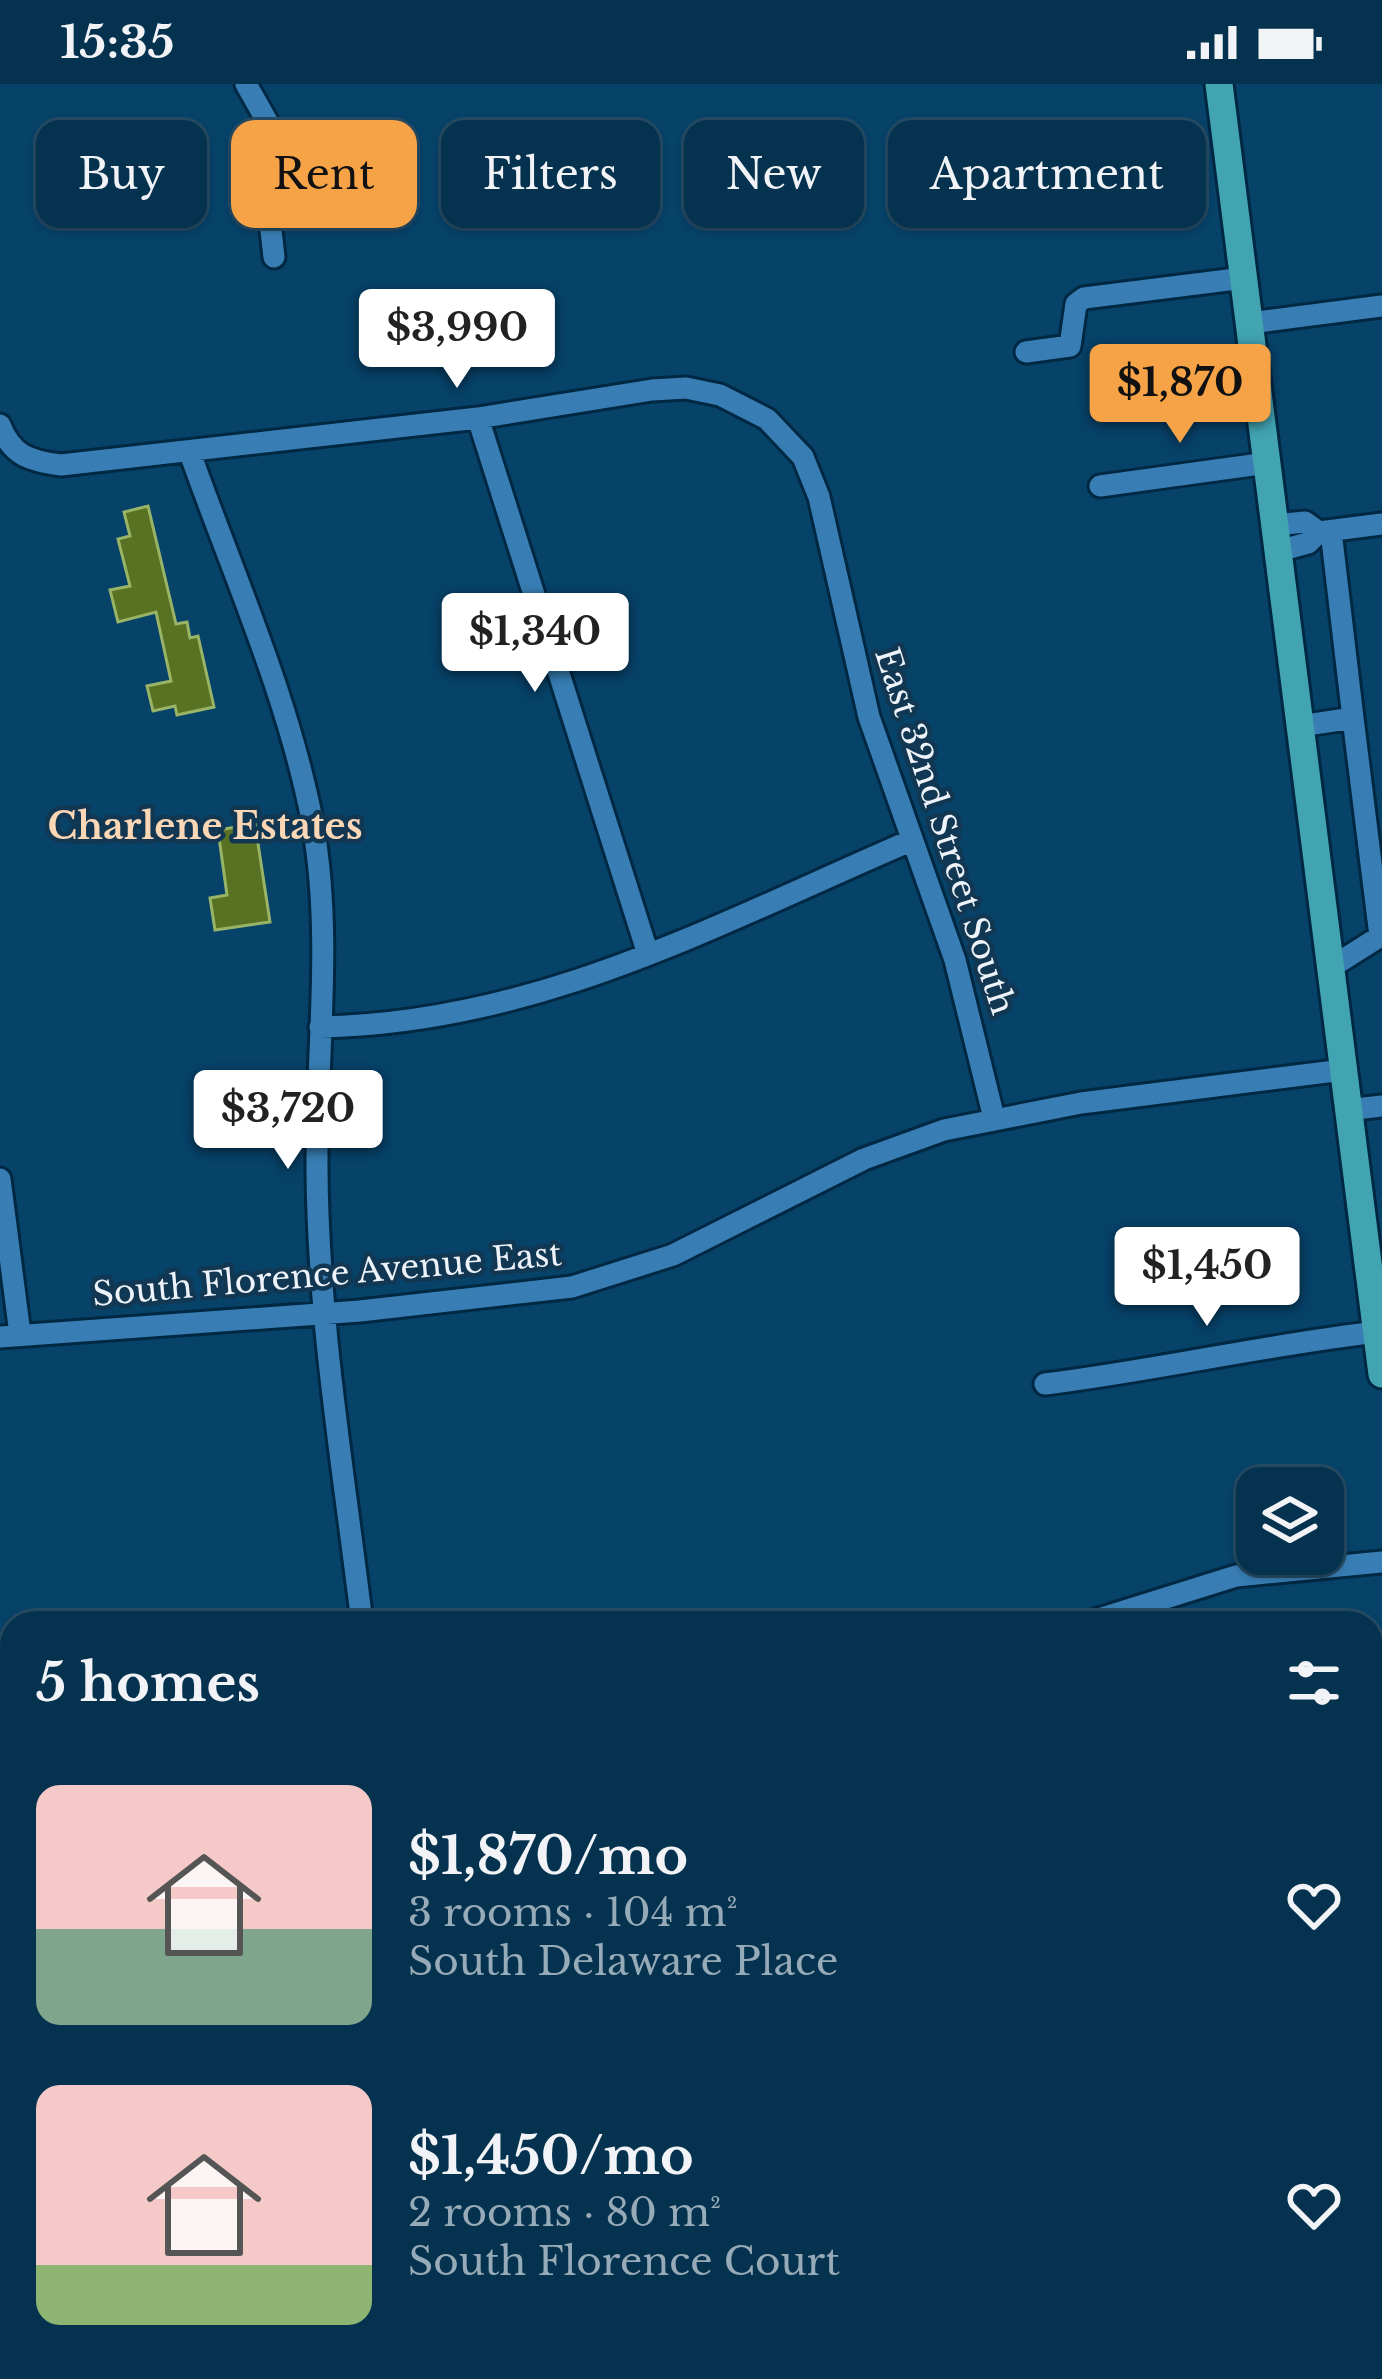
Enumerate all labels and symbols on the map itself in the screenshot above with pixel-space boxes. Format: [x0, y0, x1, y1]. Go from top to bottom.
pin: $3,990 [359, 289, 555, 391]
pin: $1,870 [1082, 344, 1278, 446]
pin: $1,340 [437, 593, 633, 695]
street label: East 32nd Street South [866, 642, 1024, 1020]
district label: Charlene Estates [48, 804, 362, 849]
pin: $3,720 [190, 1070, 386, 1172]
pin: $1,450 [1109, 1227, 1305, 1329]
street label: South Florence Avenue East [91, 1233, 564, 1315]

